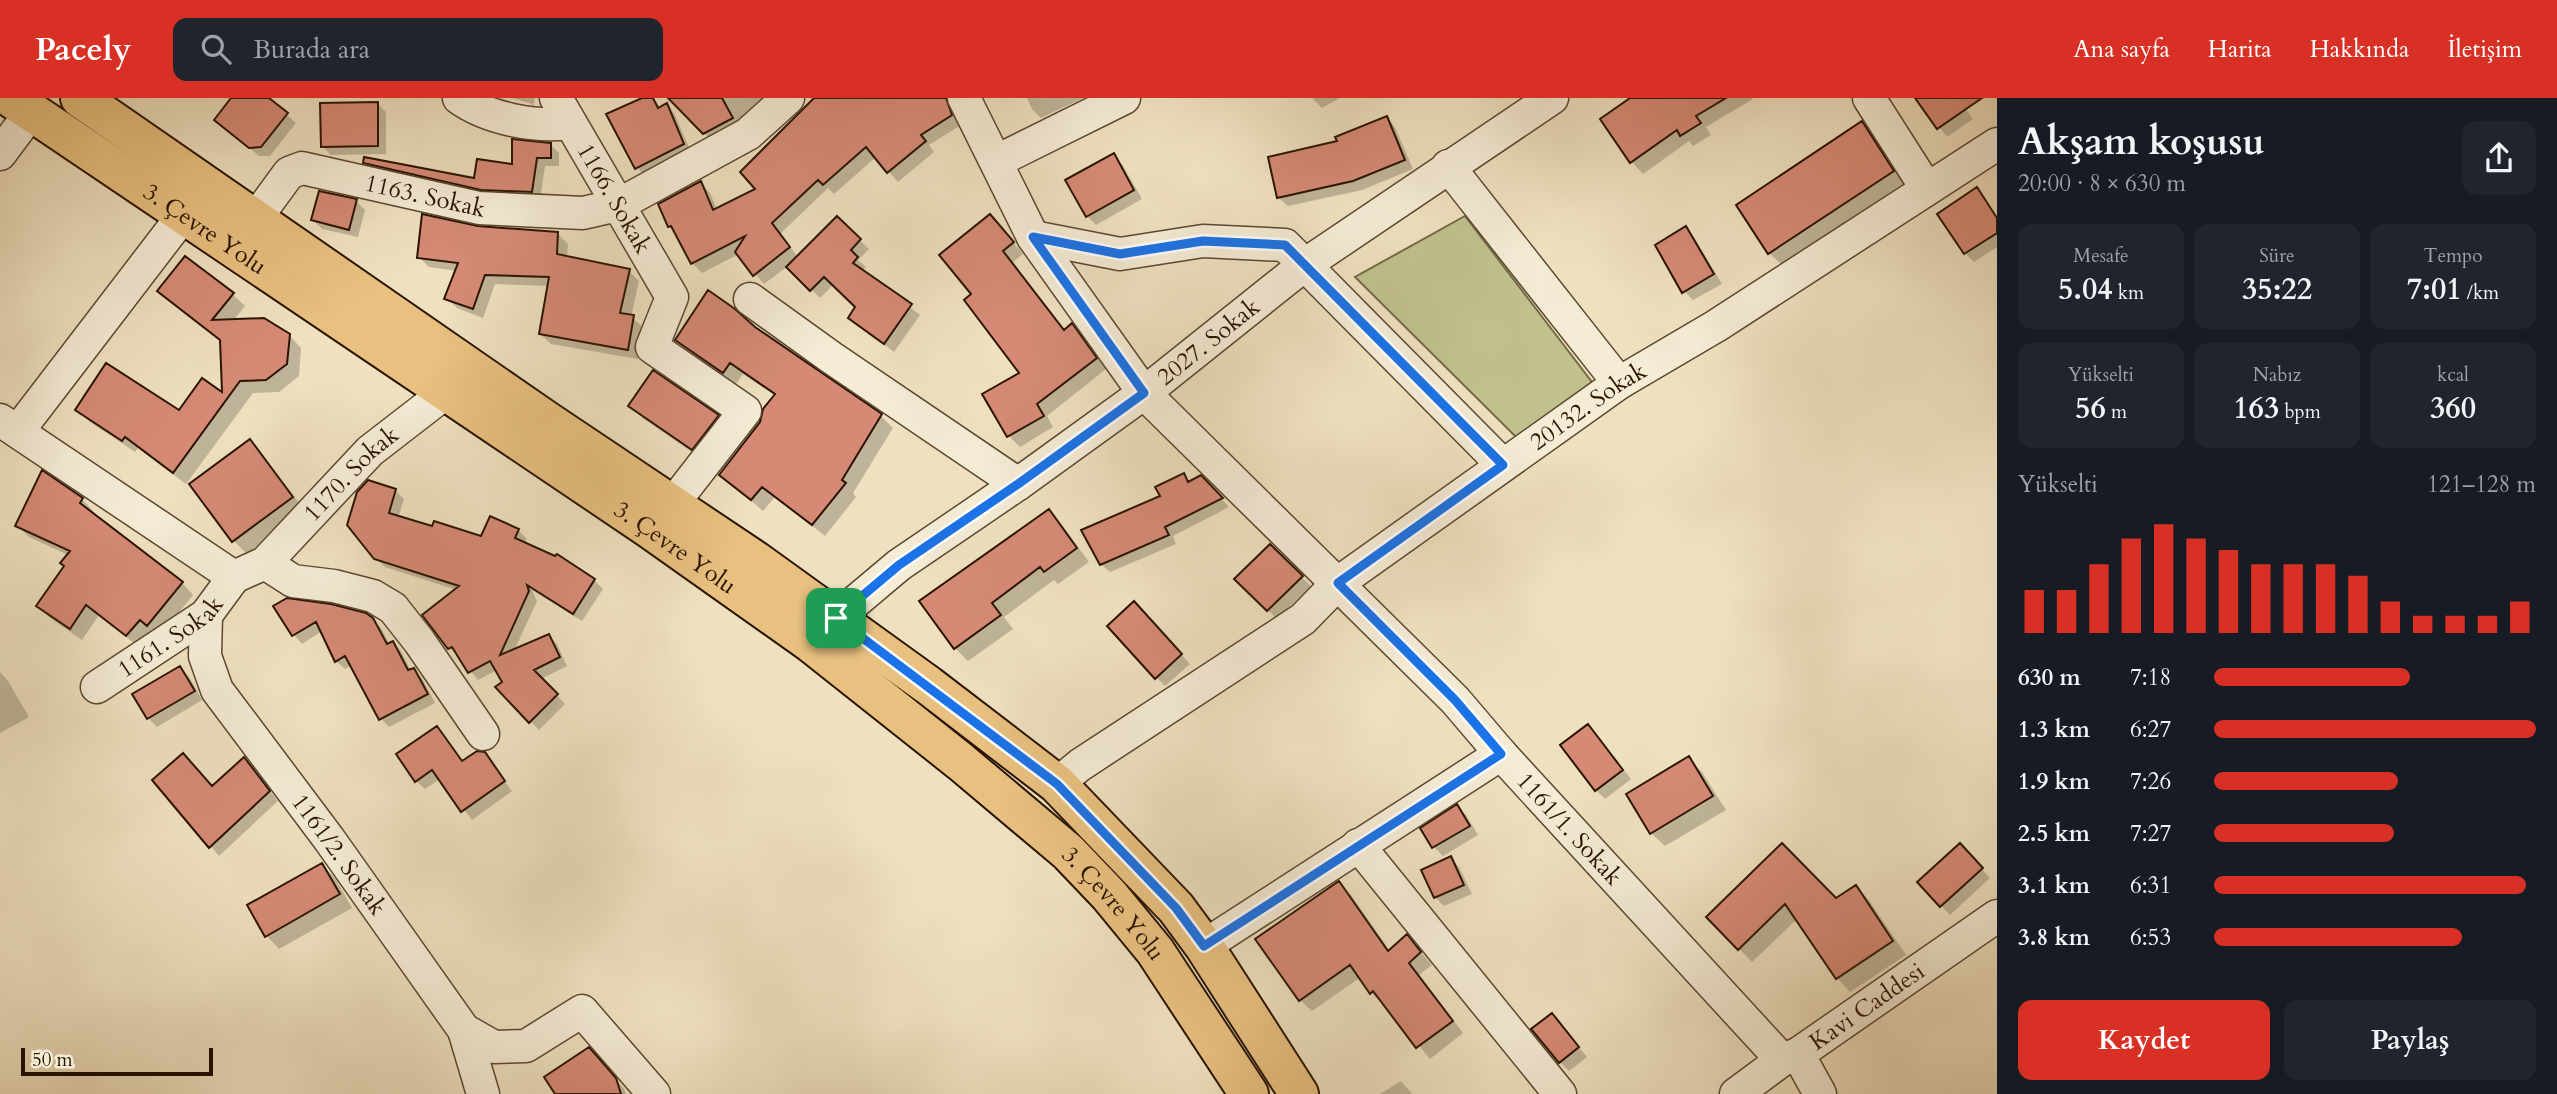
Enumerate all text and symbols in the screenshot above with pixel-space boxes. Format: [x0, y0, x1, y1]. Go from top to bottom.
search box [173, 18, 663, 81]
text: Pacely [35, 27, 131, 72]
icon: search [197, 30, 235, 68]
text: Burada ara [253, 32, 370, 67]
text: Ana sayfa [2074, 33, 2170, 66]
text: Harita [2208, 33, 2272, 66]
text: Hakkında [2310, 33, 2409, 66]
text: İletişim [2447, 33, 2522, 66]
text: Akşam koşusu [2018, 116, 2265, 168]
button: share [2462, 121, 2536, 195]
street label: 1166. Sokak [569, 137, 660, 260]
street label: 1163. Sokak [362, 166, 489, 225]
text: 20:00 · 8 × 630 m [2018, 168, 2186, 199]
street label: 3. Çevre Yolu [137, 175, 273, 282]
text: Mesafe [2073, 243, 2129, 269]
text: Süre [2259, 243, 2295, 269]
text: Tempo [2423, 243, 2483, 269]
text: 5.04 [2058, 269, 2113, 310]
text: 35:22 [2242, 269, 2312, 310]
text: 7:01 [2407, 269, 2462, 310]
text: km [2113, 280, 2144, 306]
text: /km [2462, 280, 2499, 306]
street label: 2027. Sokak [1150, 290, 1267, 393]
street label: 20132. Sokak [1523, 354, 1653, 458]
text: Yükselti [2068, 362, 2134, 388]
text: Nabız [2253, 362, 2301, 388]
text: kcal [2437, 362, 2469, 388]
text: 56 [2075, 388, 2106, 429]
text: 163 [2233, 388, 2279, 429]
text: 360 [2430, 388, 2476, 429]
text: m [2106, 399, 2127, 425]
text: bpm [2279, 399, 2321, 425]
street label: 1170. Sokak [296, 418, 406, 529]
text: Yükselti [2018, 469, 2098, 500]
text: 121–128 m [2427, 469, 2536, 500]
street label: 3. Çevre Yolu [608, 493, 743, 602]
pin [806, 588, 866, 648]
street label: 1161. Sokak [111, 589, 231, 686]
icon: arrive [817, 599, 855, 637]
text: 630 m [2018, 662, 2081, 693]
text: 7:18 [2130, 662, 2171, 693]
text: 1.3 km [2018, 714, 2090, 745]
text: 6:27 [2130, 714, 2171, 745]
street label: 1161/1. Sokak [1509, 765, 1630, 893]
text: 1.9 km [2018, 766, 2090, 797]
text: 7:26 [2130, 766, 2171, 797]
street label: 1161/2. Sokak [284, 787, 394, 922]
text: 2.5 km [2018, 818, 2090, 849]
text: 7:27 [2130, 818, 2171, 849]
street label: 3. Çevre Yolu [1054, 839, 1173, 967]
text: 3.1 km [2018, 870, 2090, 901]
text: 6:31 [2130, 870, 2171, 901]
text: 3.8 km [2018, 922, 2090, 953]
text: 6:53 [2130, 922, 2171, 953]
street label: Kavi Caddesi [1803, 955, 1931, 1058]
button: Kaydet [2018, 1000, 2270, 1080]
button: Paylaş [2284, 1000, 2536, 1080]
scale bar [21, 1045, 214, 1077]
text: 50 m [32, 1047, 73, 1073]

